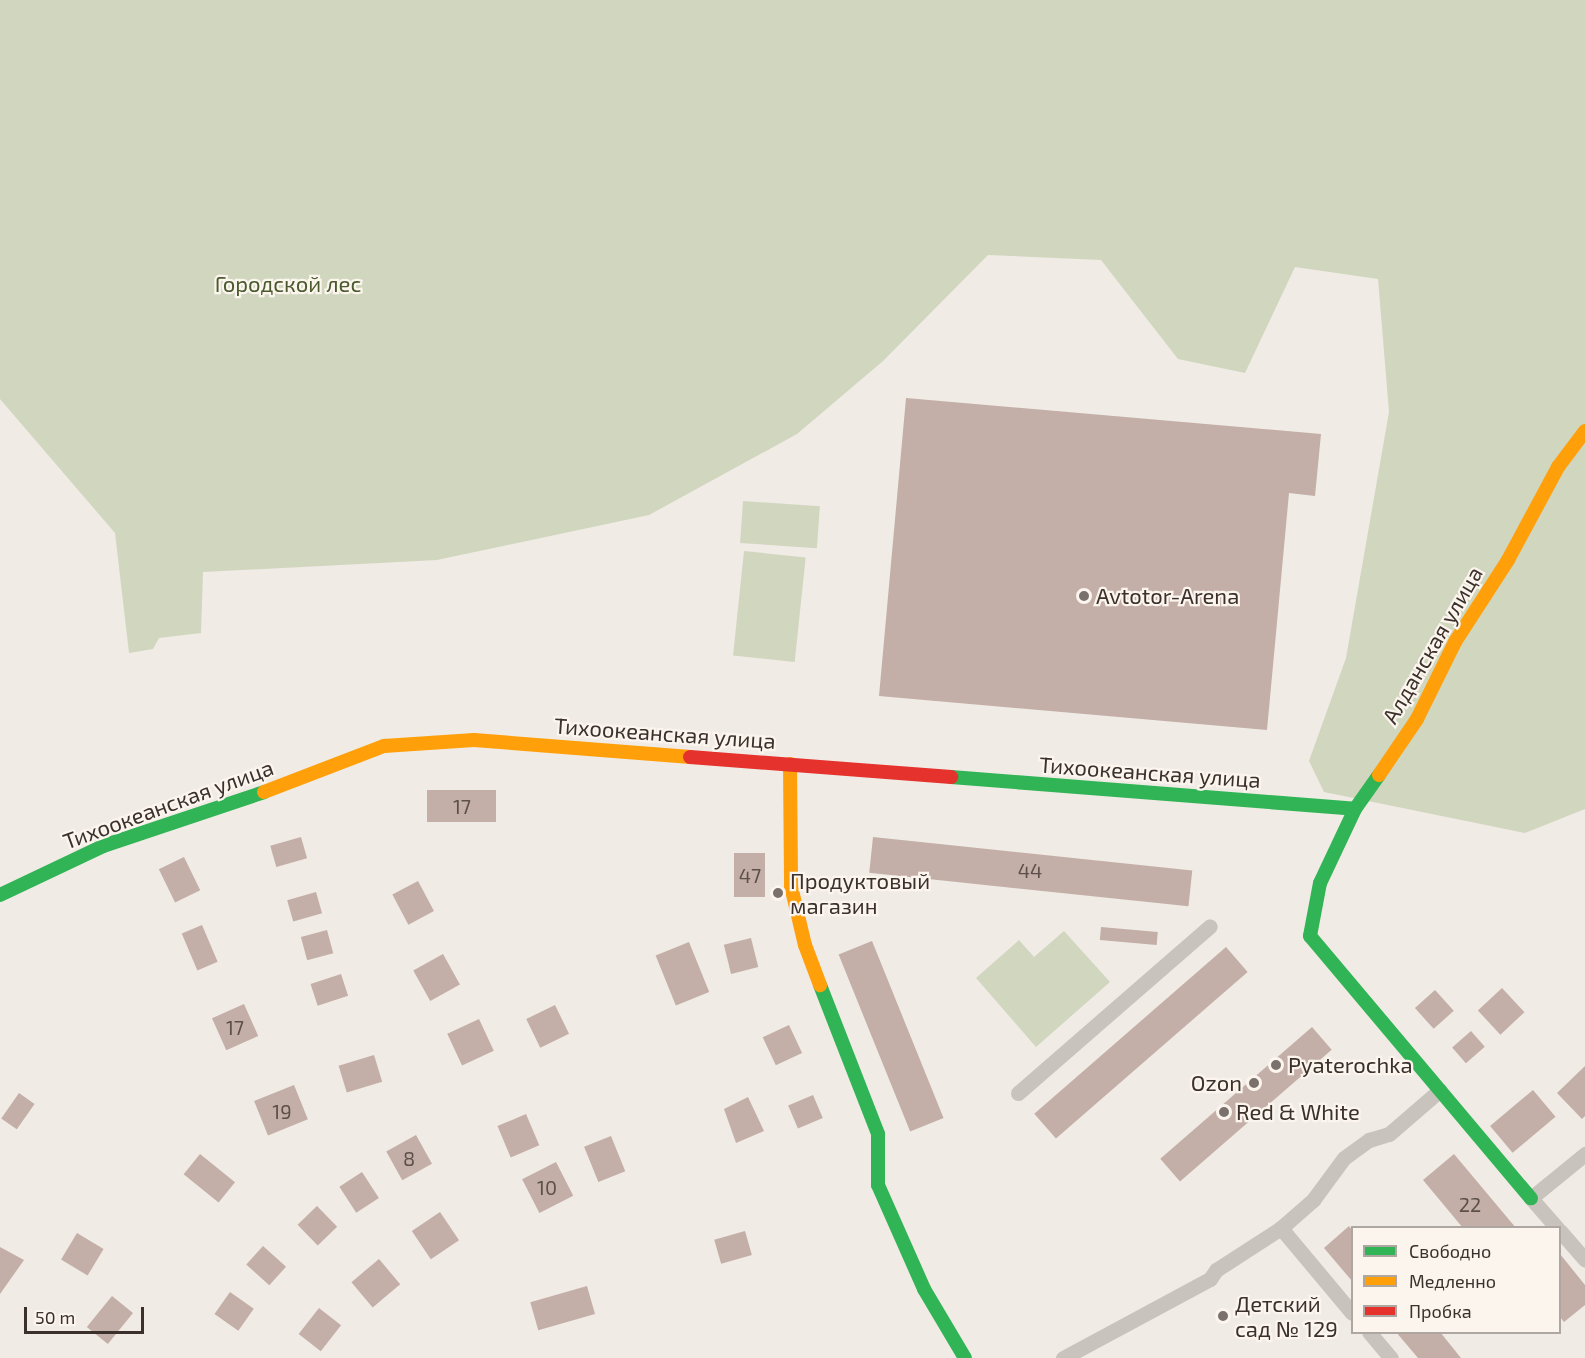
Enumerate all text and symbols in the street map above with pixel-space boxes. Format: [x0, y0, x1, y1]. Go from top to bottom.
park label: Городской лес [215, 271, 361, 297]
street label: Алданская улица [1376, 562, 1488, 728]
place label: Avtotor-Arena [1096, 583, 1239, 609]
marker: Avtotor-Arena [1077, 589, 1091, 603]
street label: Тихоокеанская улица [553, 712, 777, 754]
street label: Тихоокеанская улица [1038, 751, 1262, 793]
street label: Тихоокеанская улица [59, 754, 277, 854]
house number: 17 [453, 794, 471, 818]
house number: 44 [1018, 858, 1042, 882]
house number: 47 [739, 863, 761, 887]
place label: Продуктовый магазин [790, 867, 930, 918]
marker: Продуктовый магазин [771, 886, 785, 900]
house number: 17 [226, 1015, 244, 1039]
place label: Pyaterochka [1288, 1052, 1413, 1078]
marker: Pyaterochka [1269, 1058, 1283, 1072]
place label: Ozon [1191, 1070, 1242, 1096]
marker: Ozon [1247, 1076, 1261, 1090]
house number: 19 [272, 1099, 292, 1123]
place label: Red & White [1236, 1099, 1360, 1125]
marker: Red & White [1217, 1105, 1231, 1119]
house number: 8 [403, 1146, 415, 1170]
house number: 10 [537, 1175, 557, 1199]
house number: 22 [1459, 1192, 1481, 1216]
legend [1351, 1226, 1561, 1334]
text: Свободно [1409, 1240, 1491, 1262]
text: Медленно [1409, 1270, 1496, 1292]
place label: Детский сад № 129 [1235, 1290, 1338, 1342]
scale bar [27, 1295, 147, 1333]
text: Пробка [1409, 1300, 1472, 1322]
text: 50 m [35, 1306, 75, 1328]
marker: Детский сад № 129 [1216, 1309, 1230, 1323]

